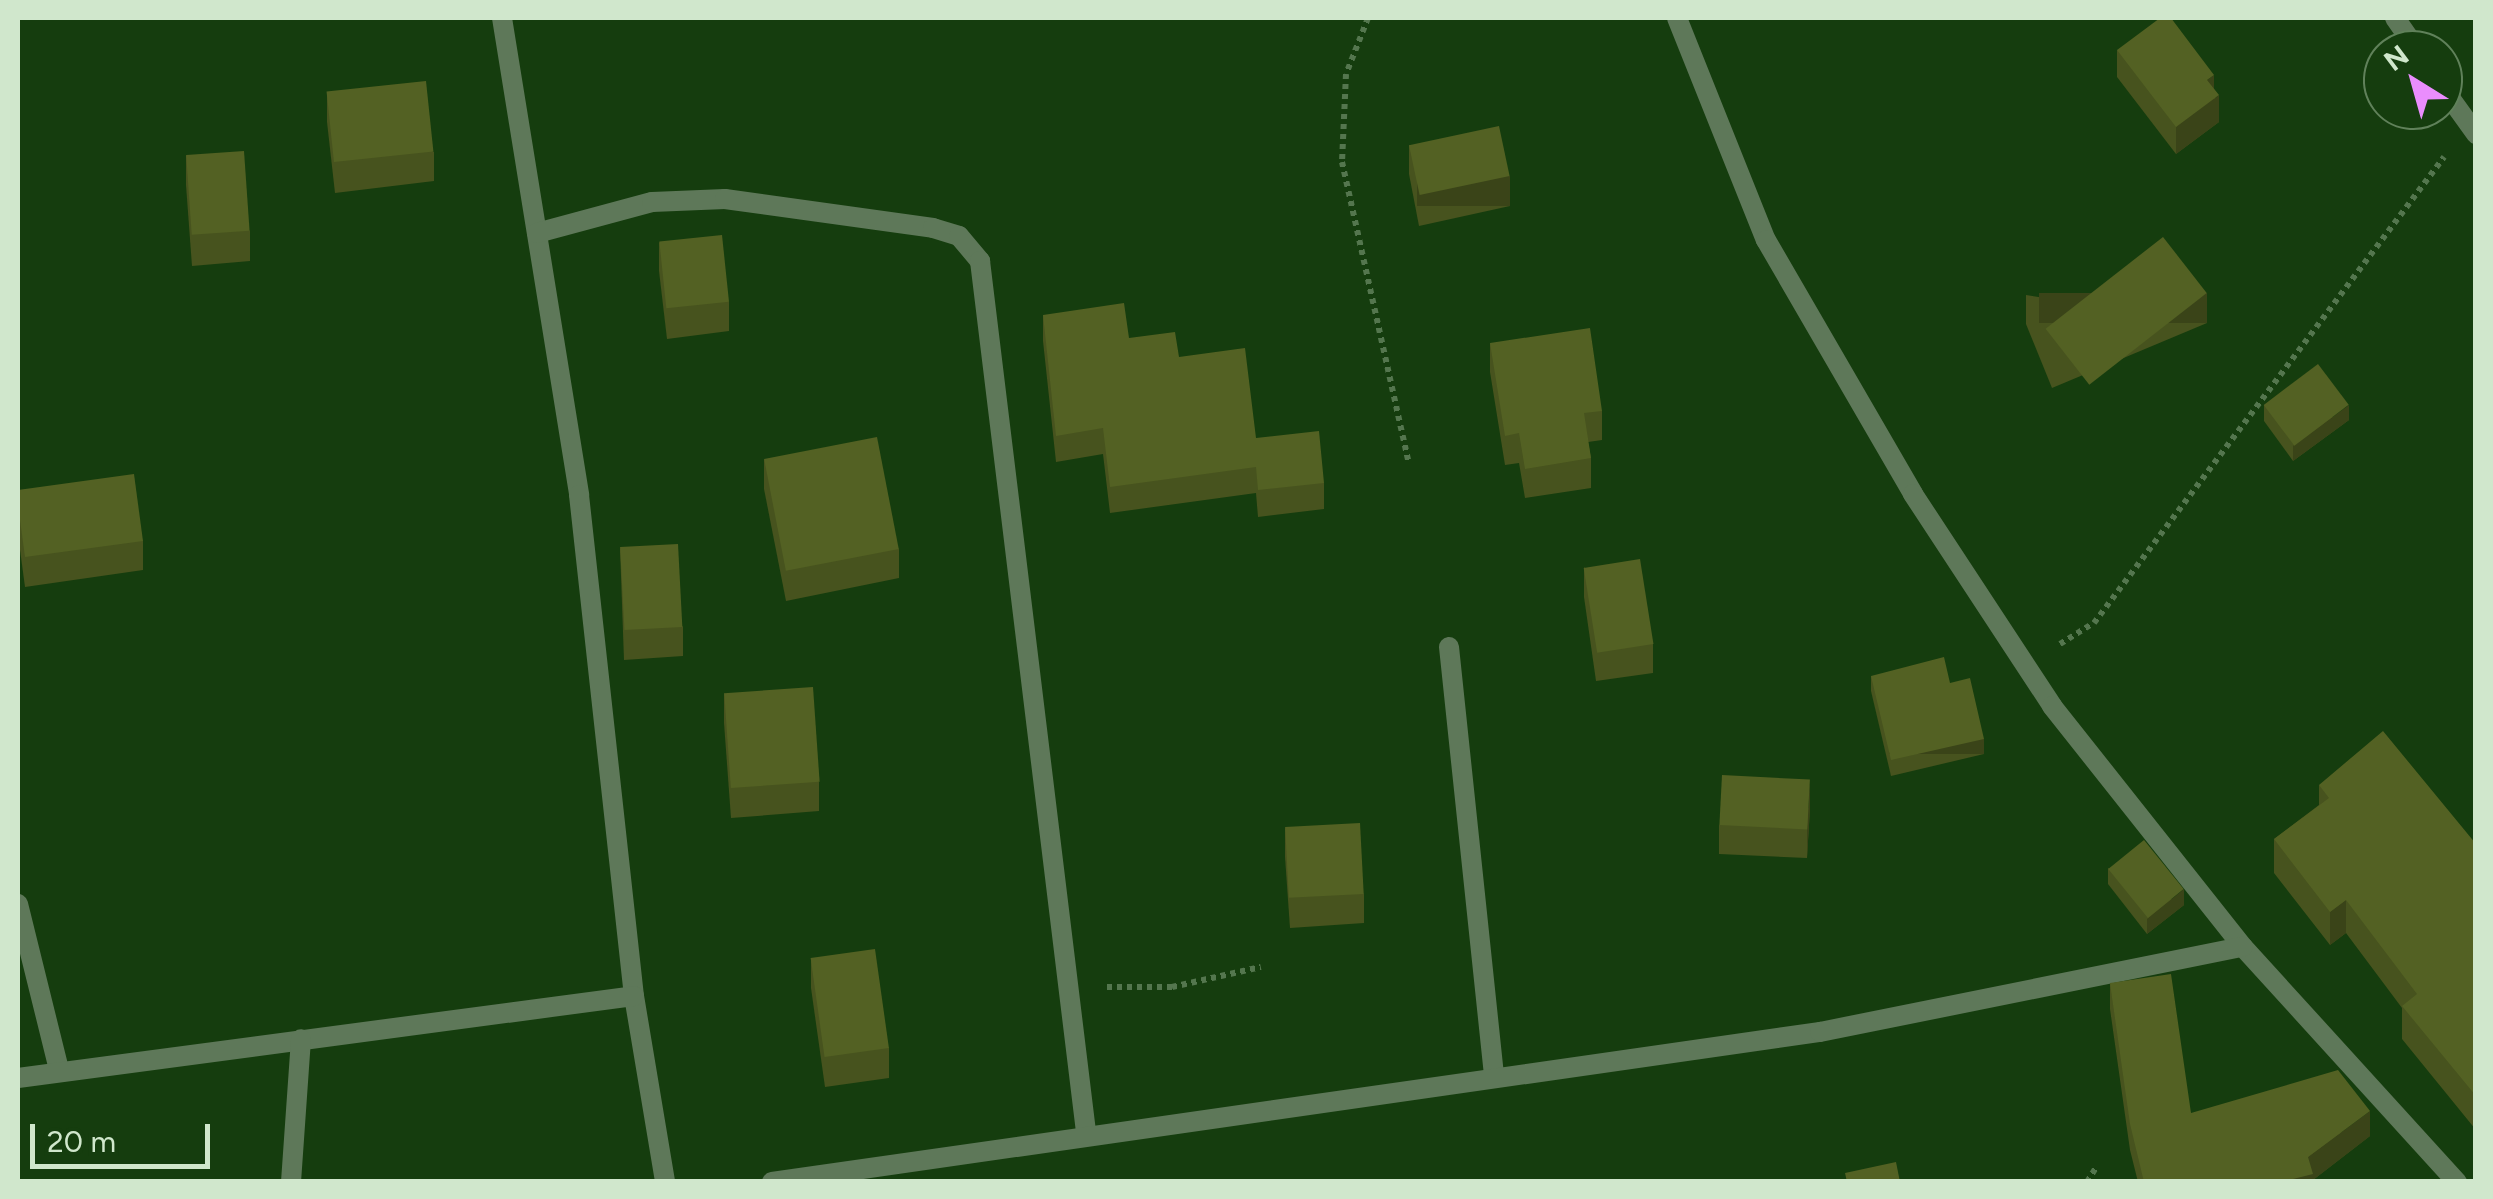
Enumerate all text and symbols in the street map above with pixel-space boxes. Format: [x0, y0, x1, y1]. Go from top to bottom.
north arrow [2363, 30, 2463, 130]
text: N [2377, 38, 2415, 78]
scale bar [35, 1104, 215, 1166]
text: 20 m [47, 1123, 116, 1160]

